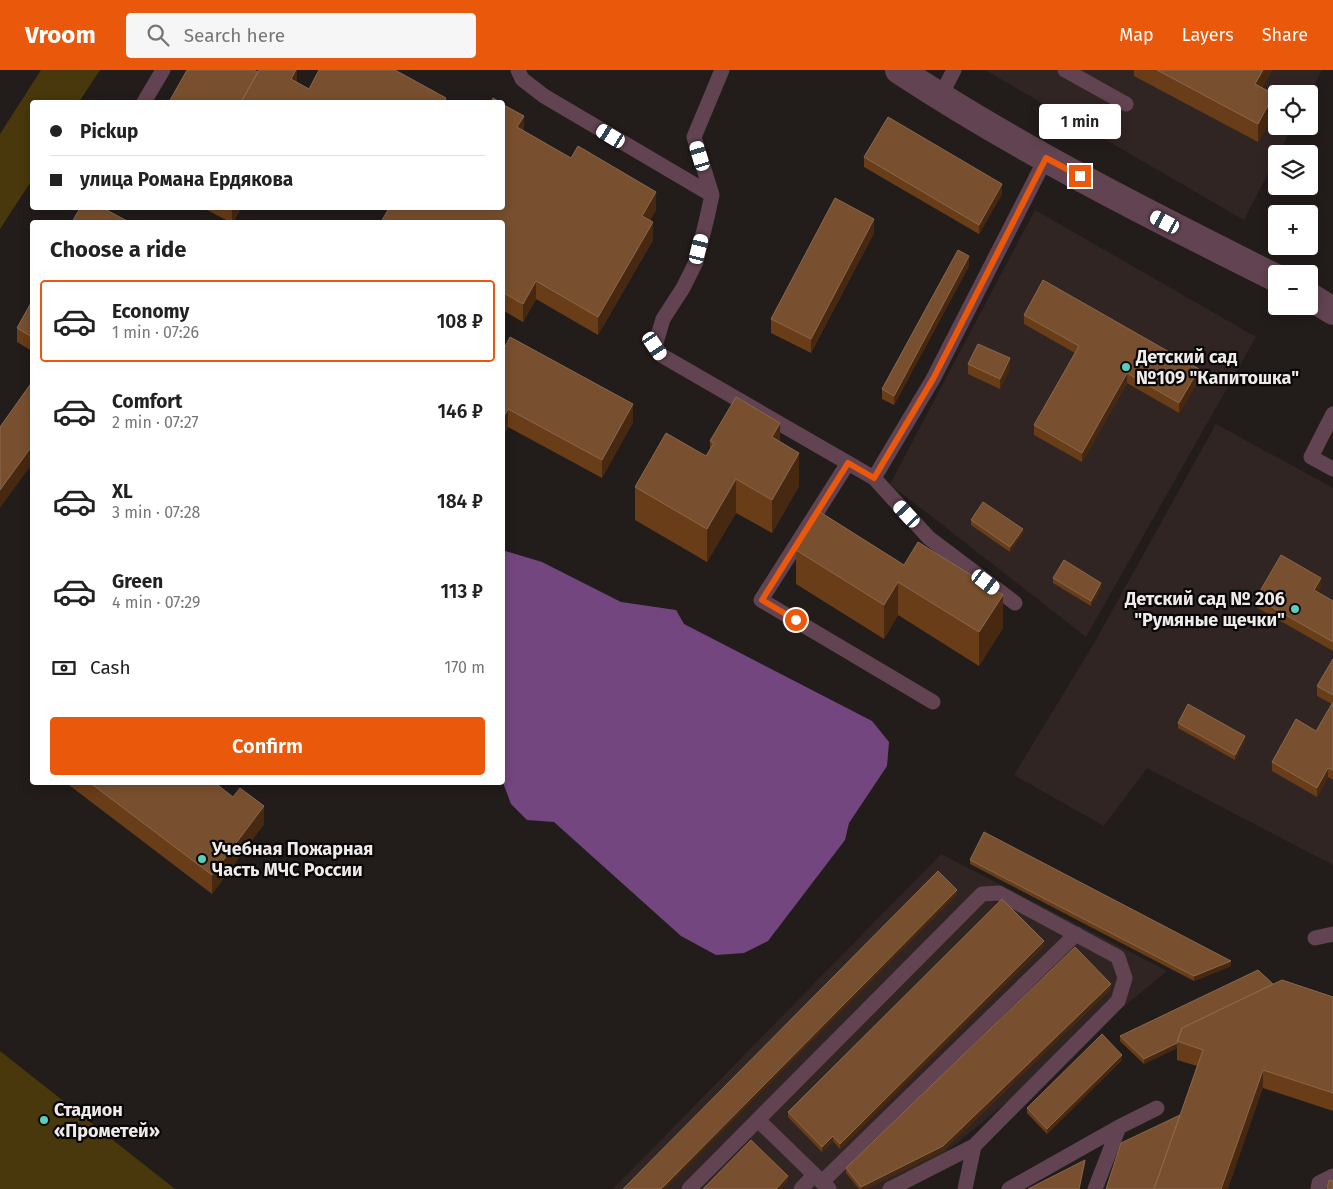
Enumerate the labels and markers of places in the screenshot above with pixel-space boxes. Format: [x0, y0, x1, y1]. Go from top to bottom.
place label: Детский сад №109 "Капитошка" [1135, 346, 1299, 389]
marker: Детский сад №109 "Капитошка" [1120, 361, 1132, 373]
place label: Детский сад № 206 "Румяные щечки" [1124, 588, 1285, 631]
marker: Детский сад № 206 "Румяные щечки" [1289, 603, 1301, 615]
place label: Учебная Пожарная Часть МЧС России [211, 838, 373, 881]
marker: Учебная Пожарная Часть МЧС России [196, 853, 208, 865]
place label: Стадион «Прометей» [54, 1099, 160, 1142]
marker: Стадион «Прометей» [38, 1114, 50, 1126]

